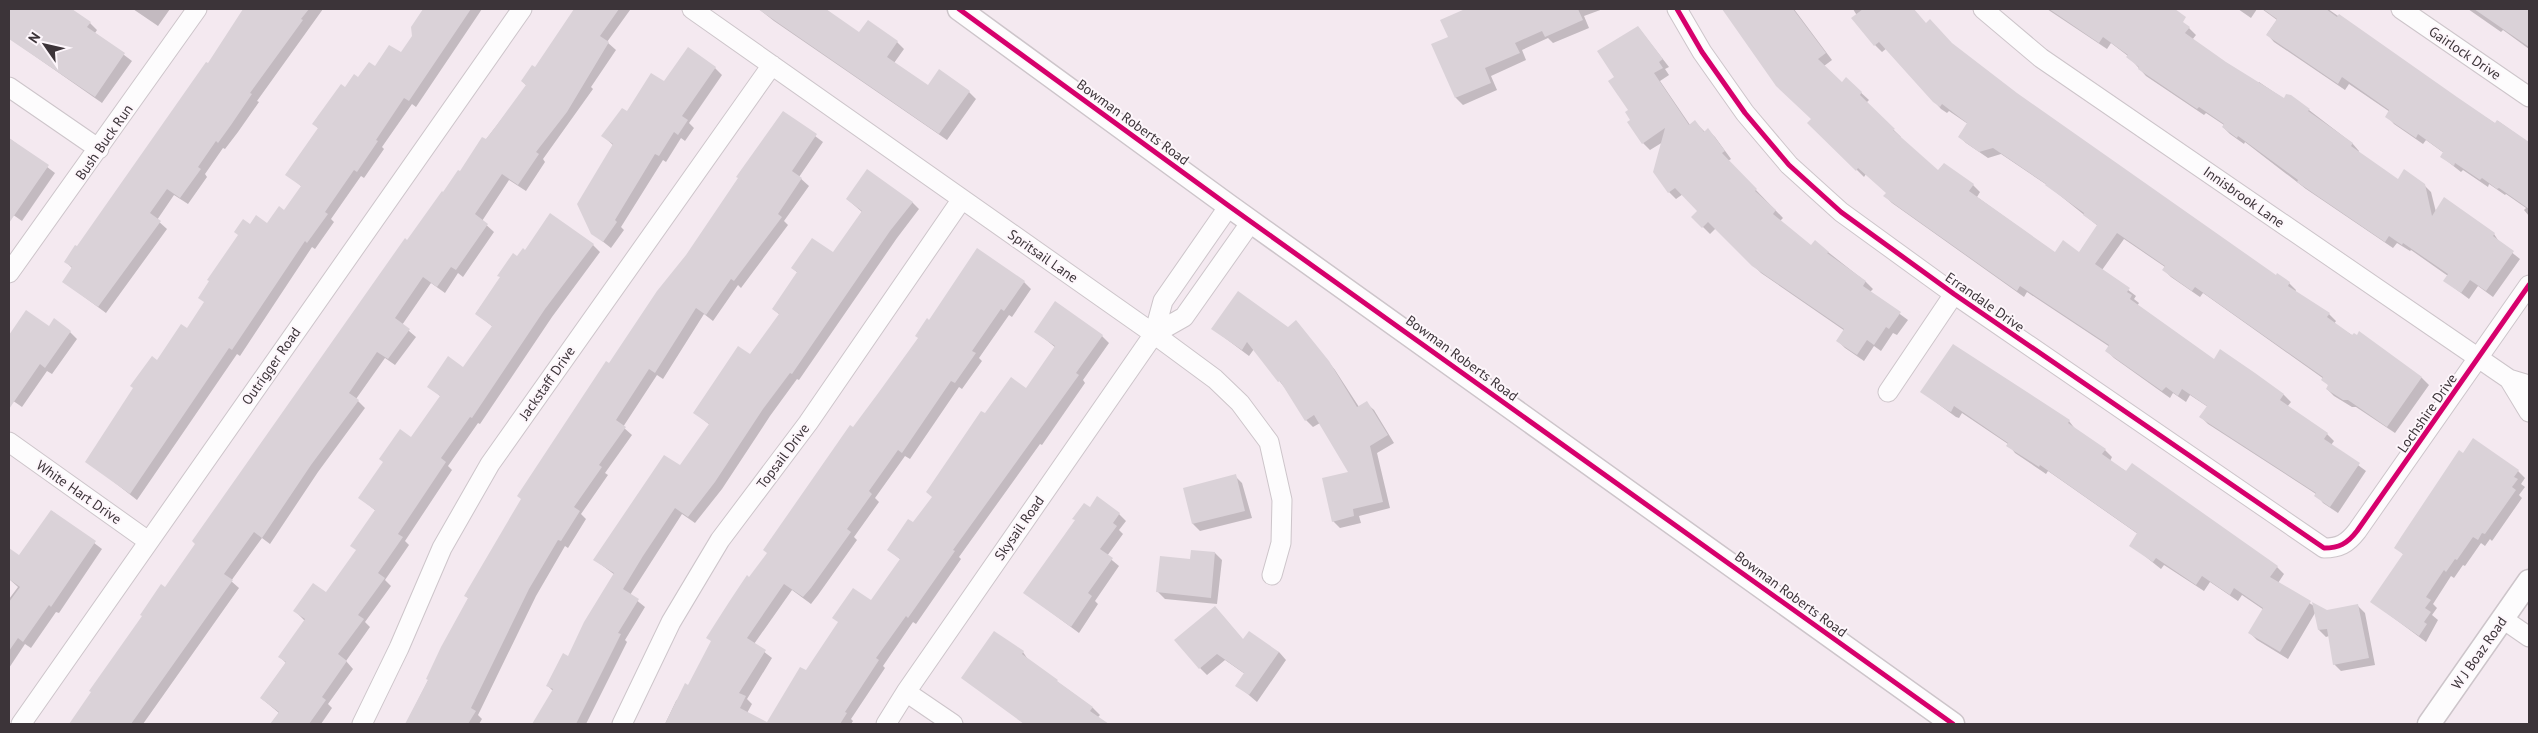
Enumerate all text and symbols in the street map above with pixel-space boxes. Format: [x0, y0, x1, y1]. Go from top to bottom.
north arrow [20, 20, 70, 70]
street label: Gairlock Drive [2425, 22, 2505, 84]
text: N [24, 29, 44, 47]
street label: Bowman Roberts Road [1073, 75, 1193, 169]
street label: Bush Buck Run [71, 101, 137, 183]
street label: Innisbrook Lane [2200, 162, 2288, 232]
street label: Spritsail Lane [1005, 225, 1081, 287]
street label: Errandale Drive [1942, 268, 2028, 336]
street label: Bowman Roberts Road [1402, 311, 1522, 405]
street label: Outrigger Road [238, 324, 304, 408]
street label: Jackstaff Drive [514, 343, 579, 424]
street label: Lochshire Drive [2393, 370, 2461, 456]
street label: Topsail Drive [753, 420, 813, 492]
street label: White Hart Drive [33, 456, 125, 528]
street label: Skysail Road [990, 492, 1048, 564]
street label: Bowman Roberts Road [1731, 547, 1851, 641]
street label: W J Boaz Road [2447, 613, 2511, 693]

